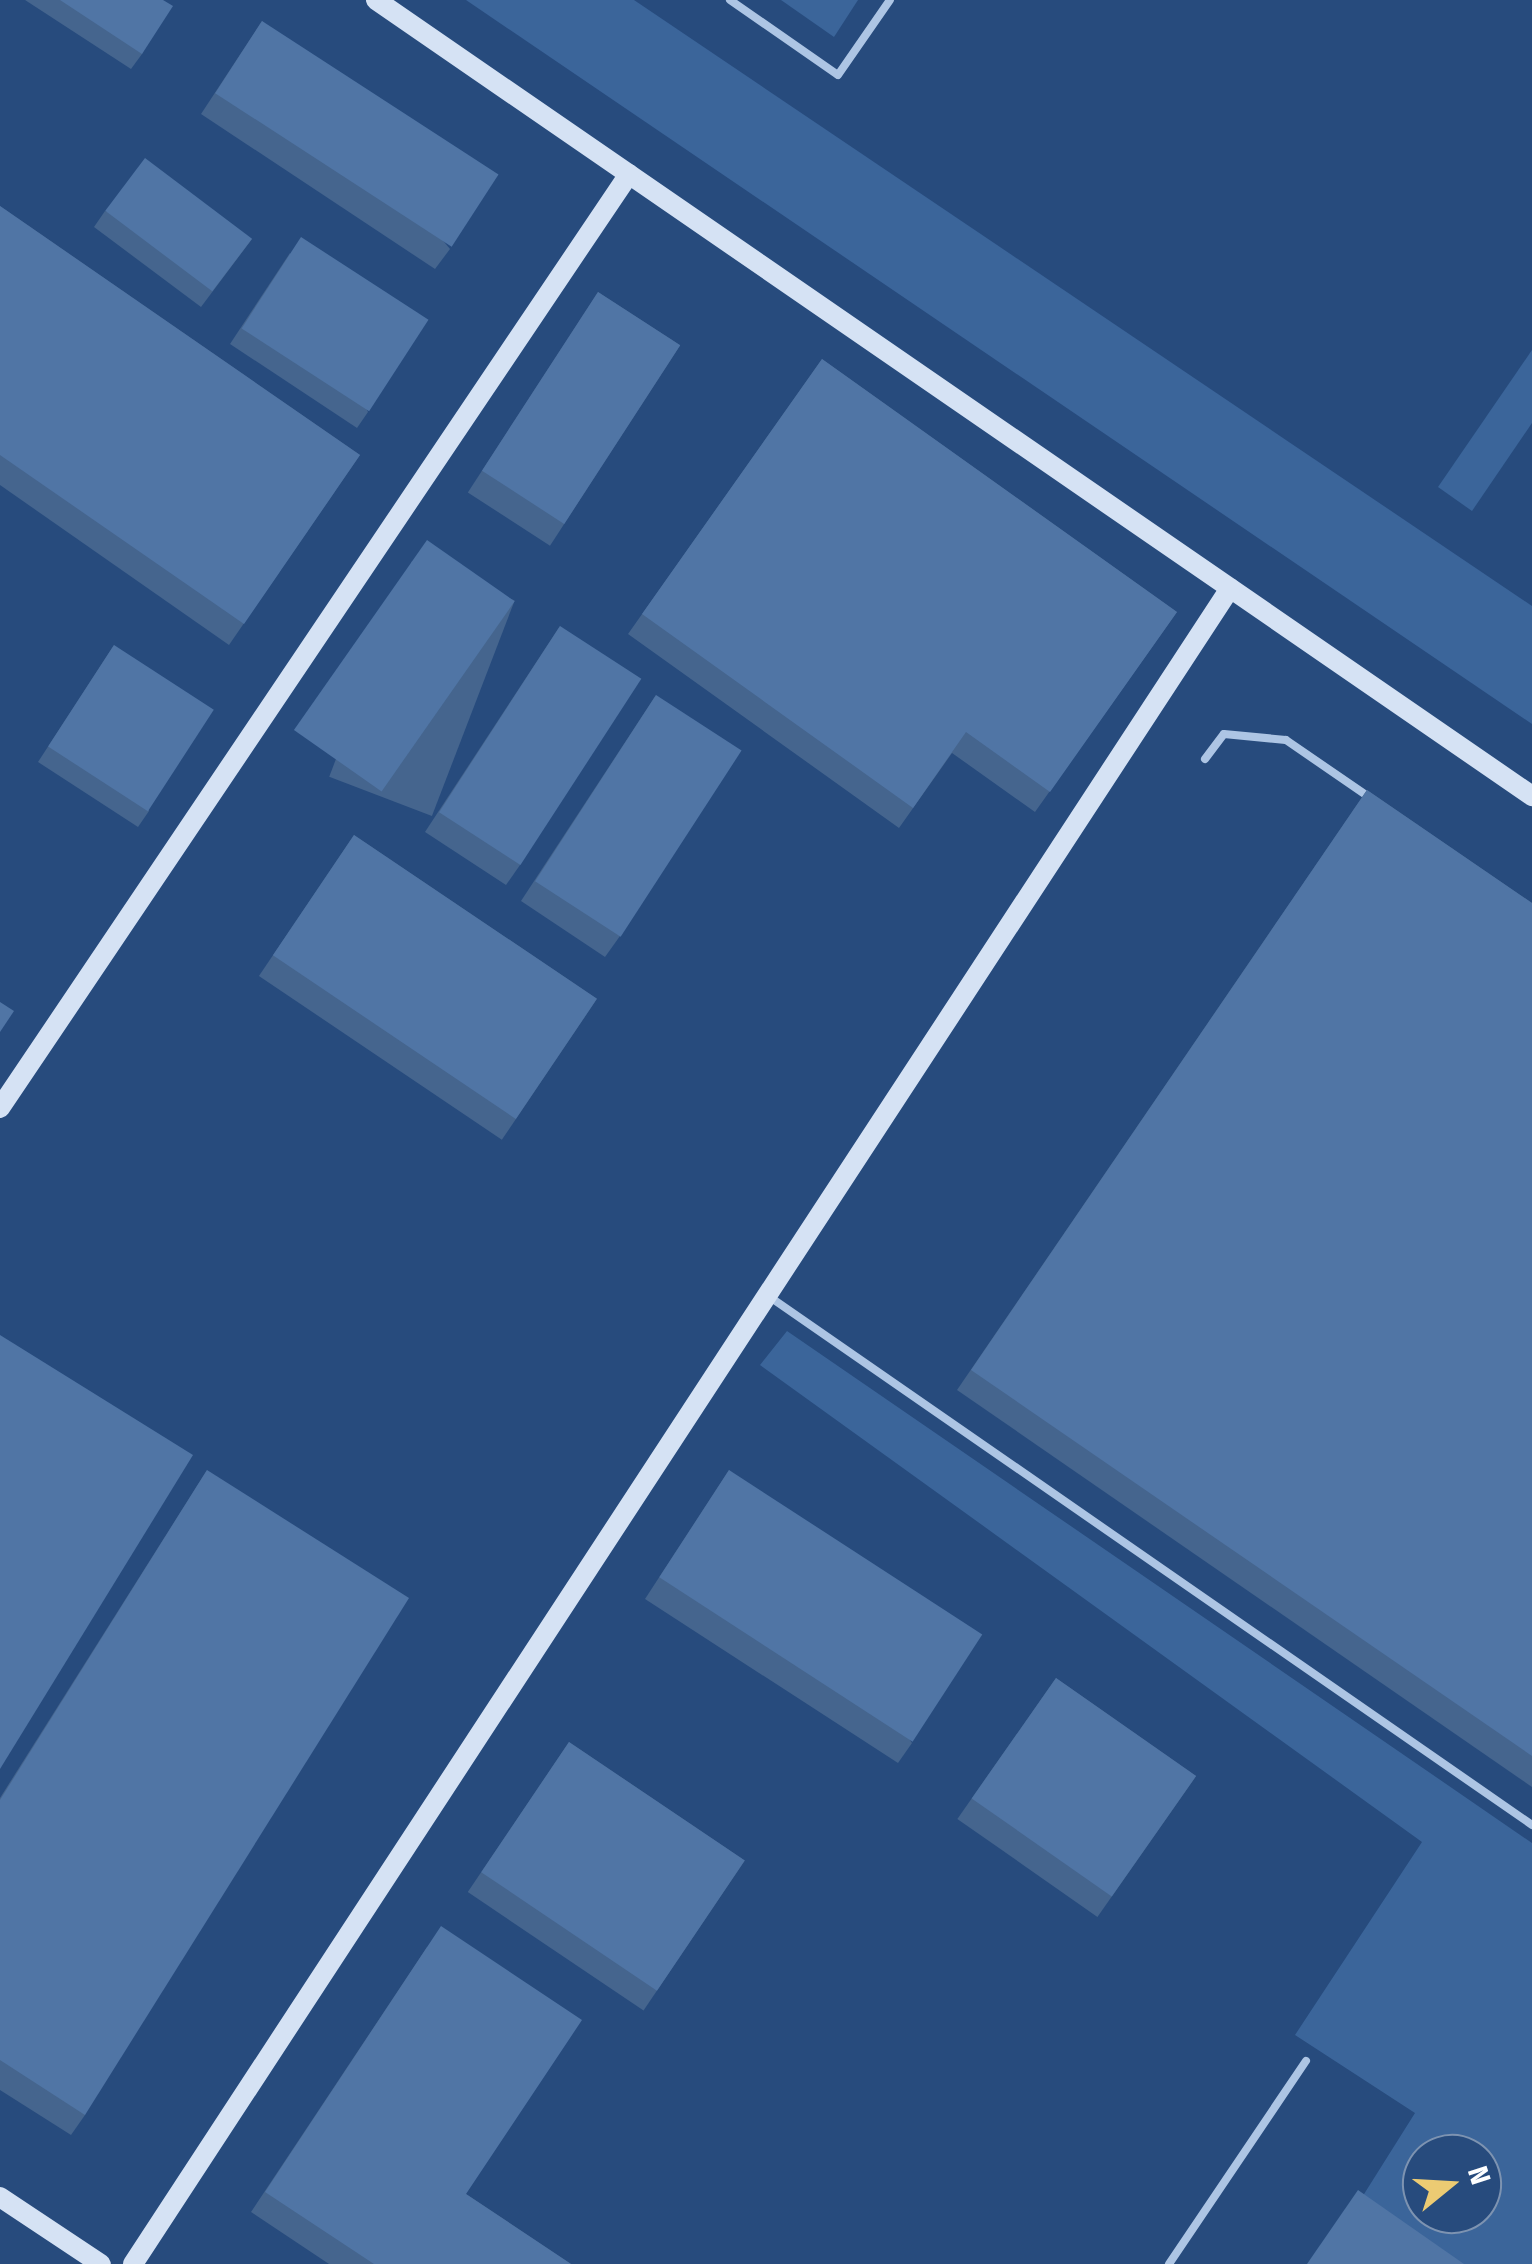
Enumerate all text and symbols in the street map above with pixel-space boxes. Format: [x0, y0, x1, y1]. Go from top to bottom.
north arrow [1402, 2134, 1502, 2234]
text: N [1461, 2162, 1497, 2188]

